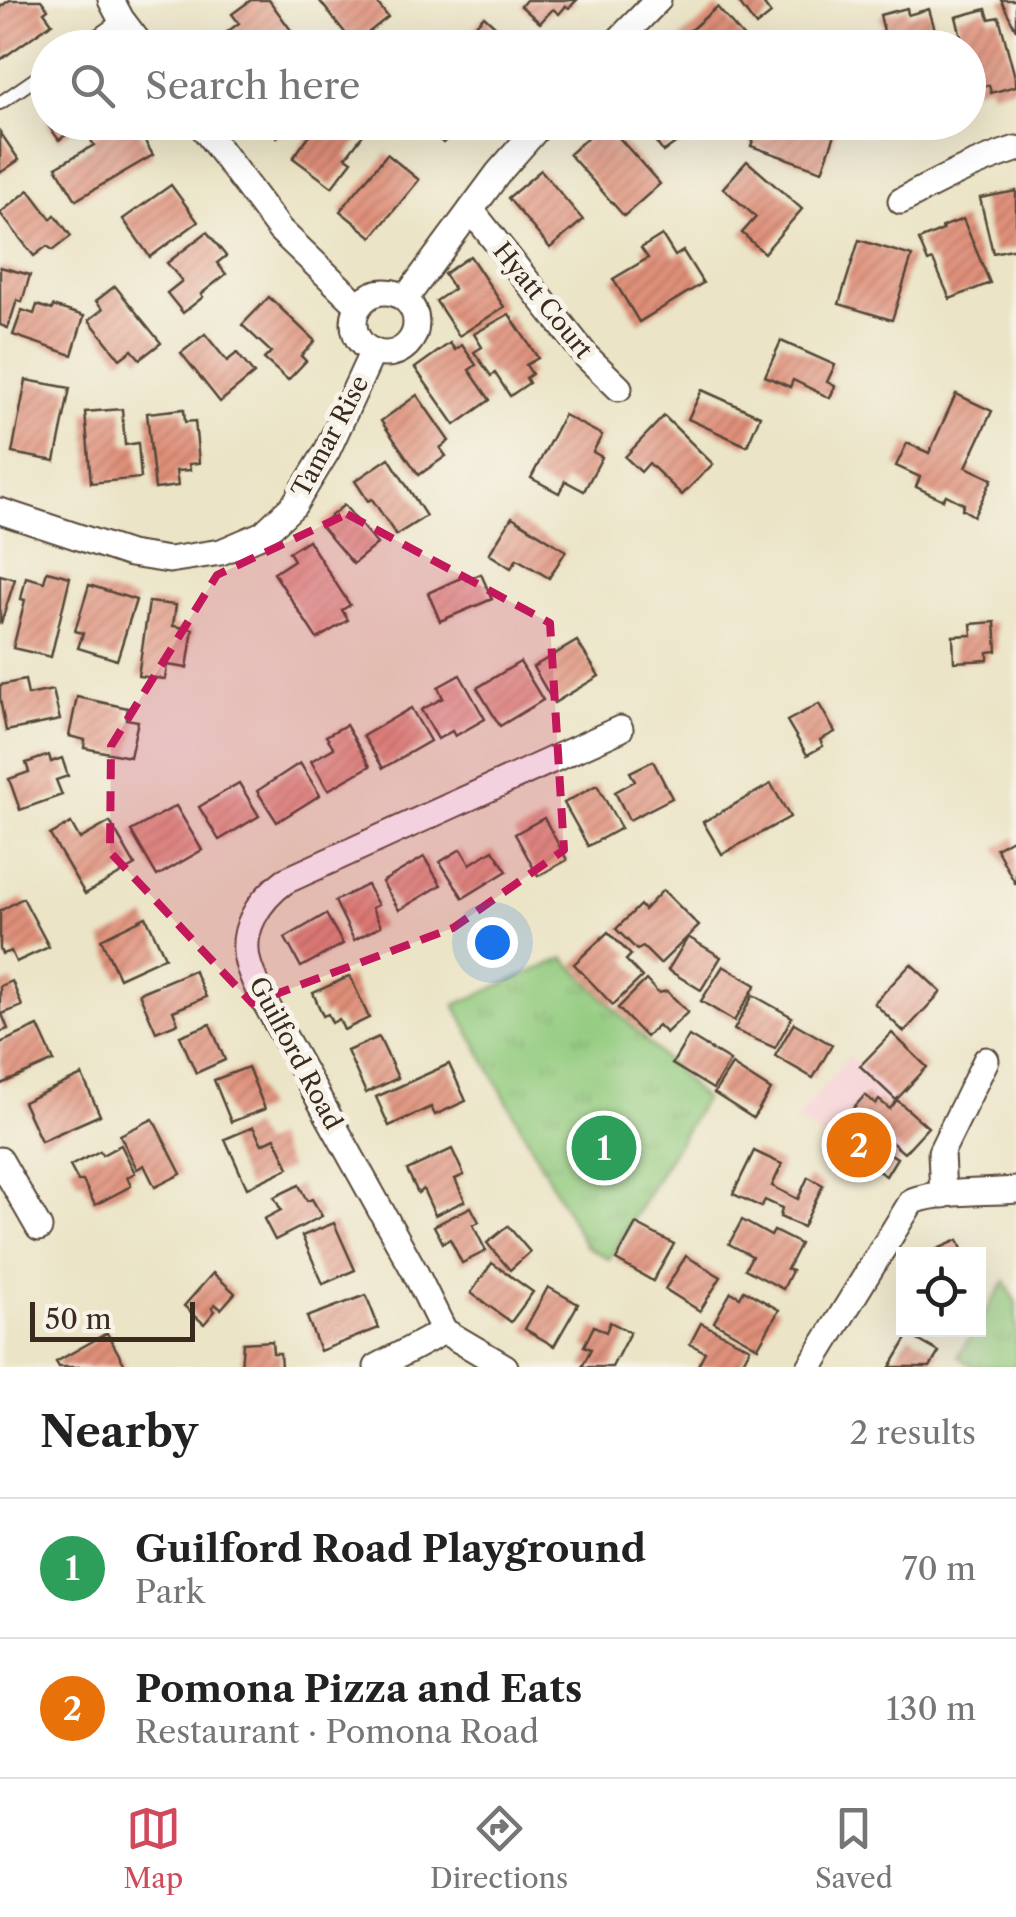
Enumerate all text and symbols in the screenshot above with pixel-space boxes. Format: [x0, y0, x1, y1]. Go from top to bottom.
search box [30, 30, 986, 140]
icon: search [65, 58, 120, 113]
text: Search here [145, 62, 360, 109]
street label: Hyatt Court [486, 236, 599, 365]
street label: Tamar Rise [285, 370, 375, 502]
your location [467, 917, 518, 968]
street label: Guilford Road [242, 972, 349, 1135]
pin: 2 [826, 1108, 892, 1182]
pin: 1 [572, 1110, 636, 1186]
map controls [896, 1247, 986, 1337]
button: locate [896, 1247, 986, 1337]
scale bar [30, 1297, 195, 1342]
text: 50 m [45, 1302, 112, 1336]
text: Nearby [40, 1406, 198, 1458]
text: 2 results [850, 1413, 976, 1452]
text: Guilford Road Playground [135, 1525, 646, 1572]
text: 1 [65, 1549, 80, 1588]
text: 70 m [902, 1549, 976, 1588]
text: Park [135, 1572, 205, 1611]
text: Pomona Pizza and Eats [135, 1665, 582, 1712]
text: 2 [63, 1689, 82, 1728]
text: 130 m [886, 1689, 976, 1728]
text: Restaurant · Pomona Road [135, 1712, 539, 1751]
tab: Map [123, 1801, 183, 1895]
tab: Directions [430, 1801, 568, 1895]
tab: Saved [815, 1801, 893, 1895]

